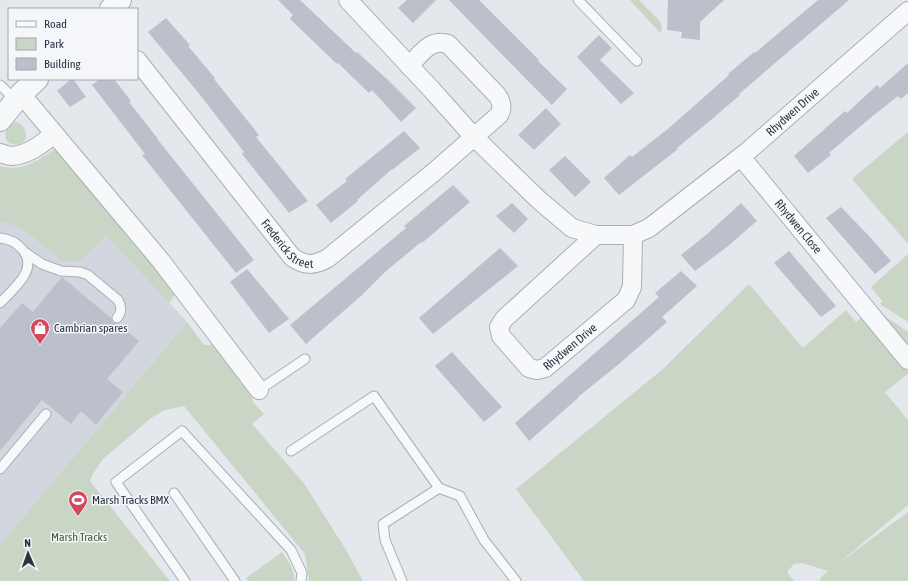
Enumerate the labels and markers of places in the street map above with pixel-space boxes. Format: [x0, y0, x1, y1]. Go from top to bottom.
shop icon: Cambrian spares [29, 317, 51, 345]
place label: Cambrian spares [54, 321, 127, 335]
sports icon: Marsh Tracks BMX [67, 489, 89, 517]
place label: Marsh Tracks BMX [92, 493, 170, 507]

